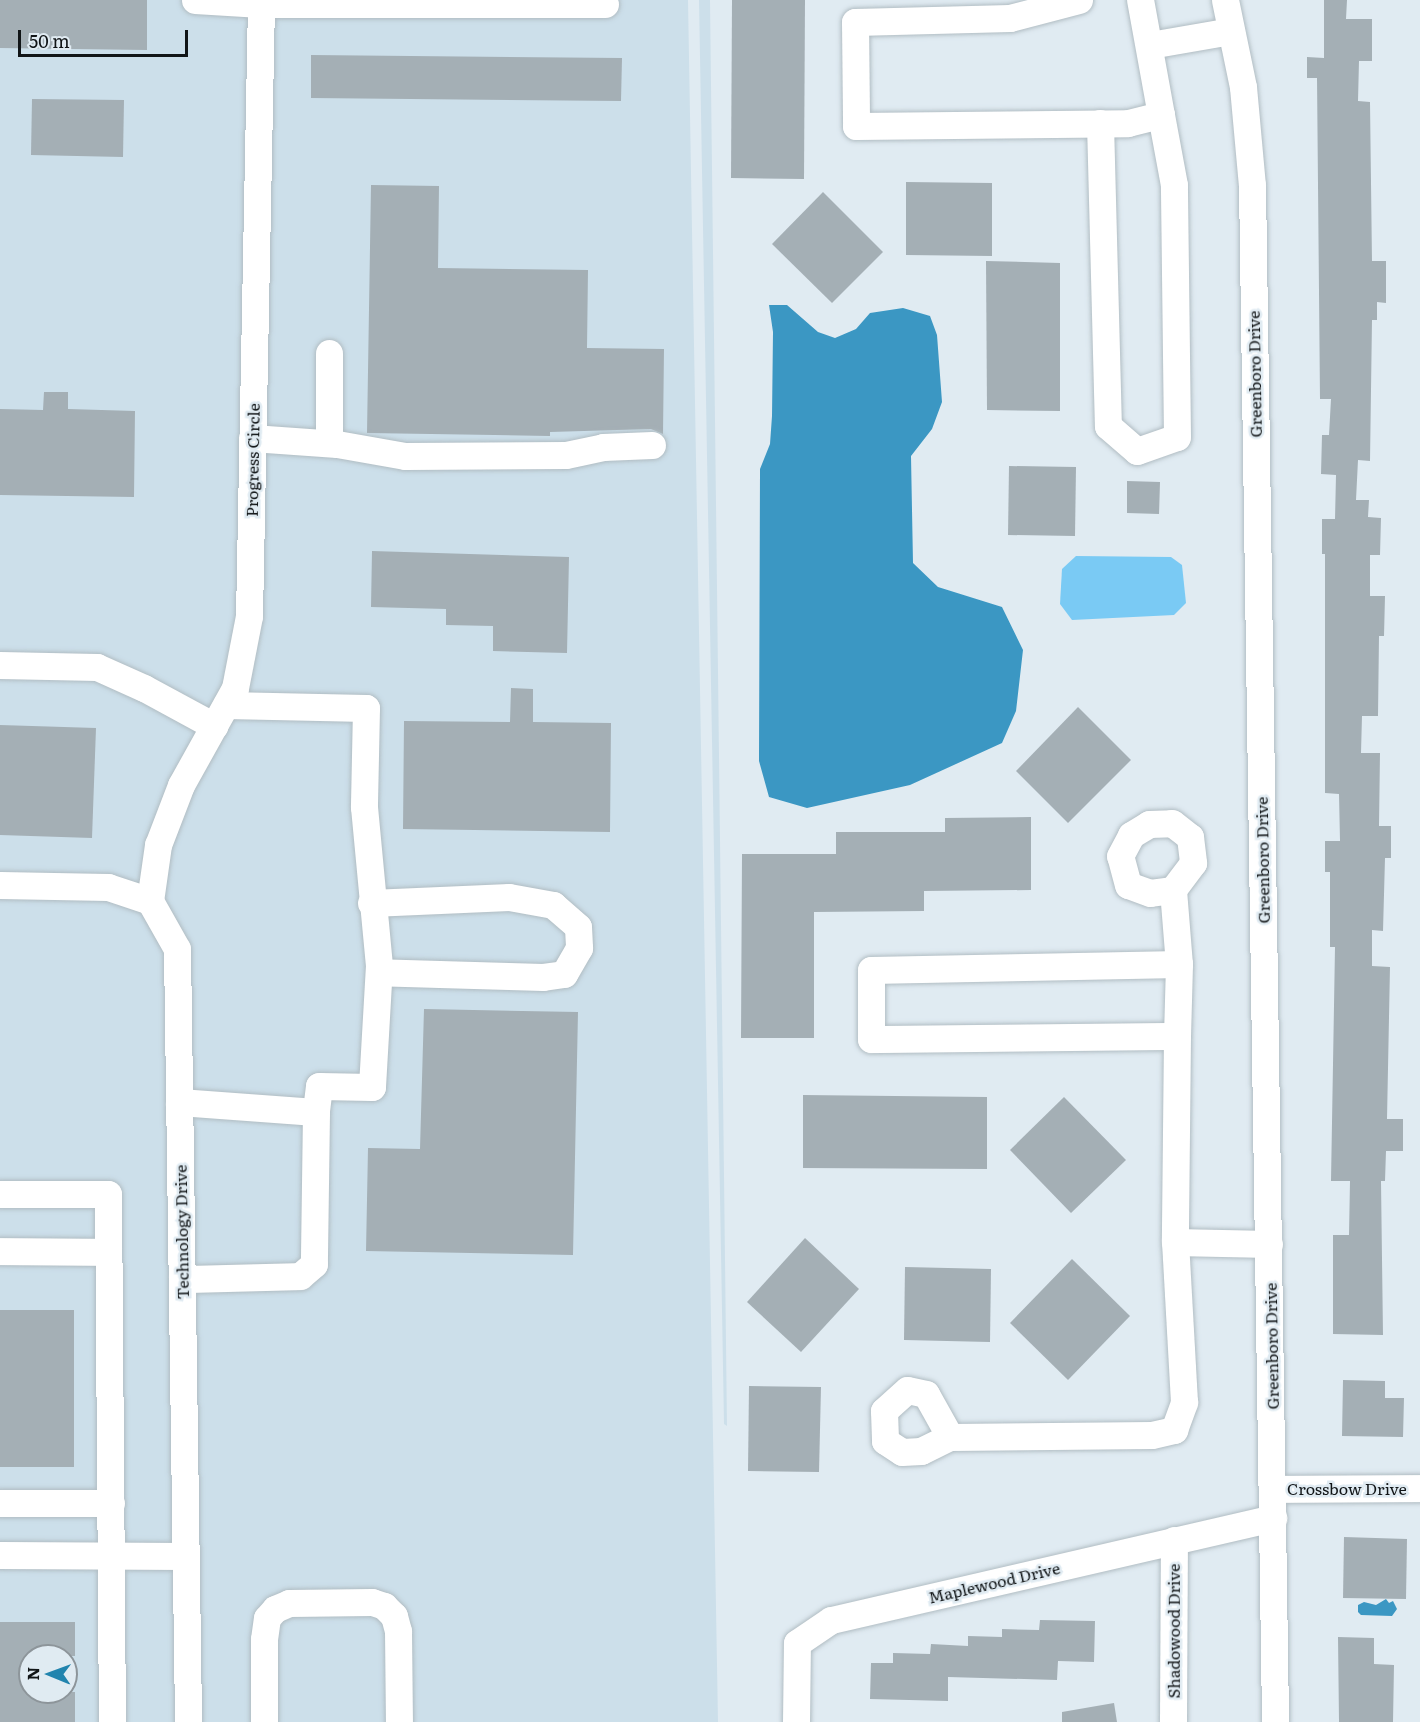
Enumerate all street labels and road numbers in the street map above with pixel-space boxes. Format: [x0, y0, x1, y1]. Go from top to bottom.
street label: Greenboro Drive [1243, 310, 1265, 438]
street label: Progress Circle [241, 403, 263, 517]
street label: Greenboro Drive [1251, 796, 1273, 924]
street label: Technology Drive [170, 1164, 192, 1300]
street label: Greenboro Drive [1260, 1282, 1282, 1410]
street label: Crossbow Drive [1287, 1478, 1407, 1498]
street label: Maplewood Drive [926, 1558, 1062, 1606]
street label: Shadowood Drive [1163, 1564, 1183, 1698]

